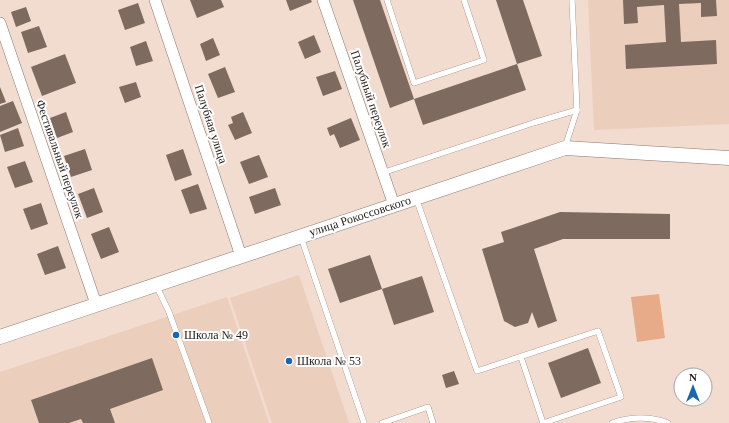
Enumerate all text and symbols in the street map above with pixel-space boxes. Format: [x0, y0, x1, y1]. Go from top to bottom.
street label: Палубный переулок [348, 48, 394, 150]
street label: Палубная улица [192, 83, 231, 166]
street label: Фестивальный переулок [33, 98, 87, 220]
street label: улица Рокоссовского [307, 193, 413, 239]
place label: Школа № 49 [184, 328, 248, 342]
marker: Школа № 49 [171, 330, 181, 340]
place label: Школа № 53 [297, 354, 361, 368]
marker: Школа № 53 [284, 356, 294, 366]
north arrow [673, 367, 713, 407]
text: N [689, 371, 697, 383]

